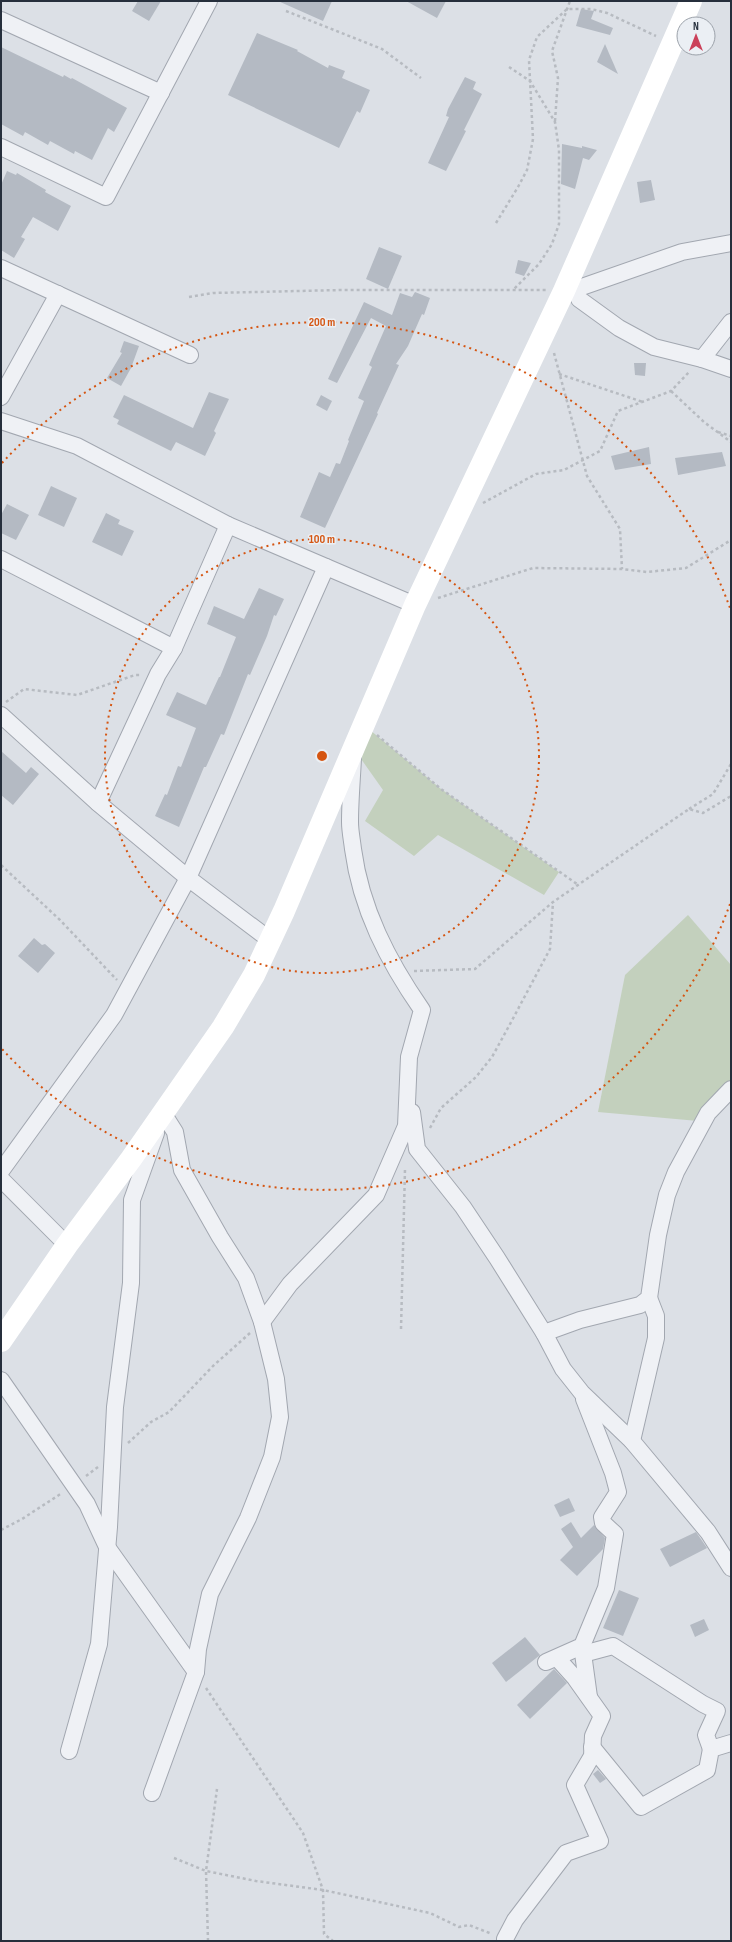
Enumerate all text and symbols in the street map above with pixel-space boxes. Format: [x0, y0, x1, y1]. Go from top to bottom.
north arrow [676, 16, 716, 56]
text: N [693, 20, 699, 33]
text: 200 m [309, 315, 335, 330]
text: 100 m [309, 532, 335, 547]
centre of rings [315, 749, 329, 763]

